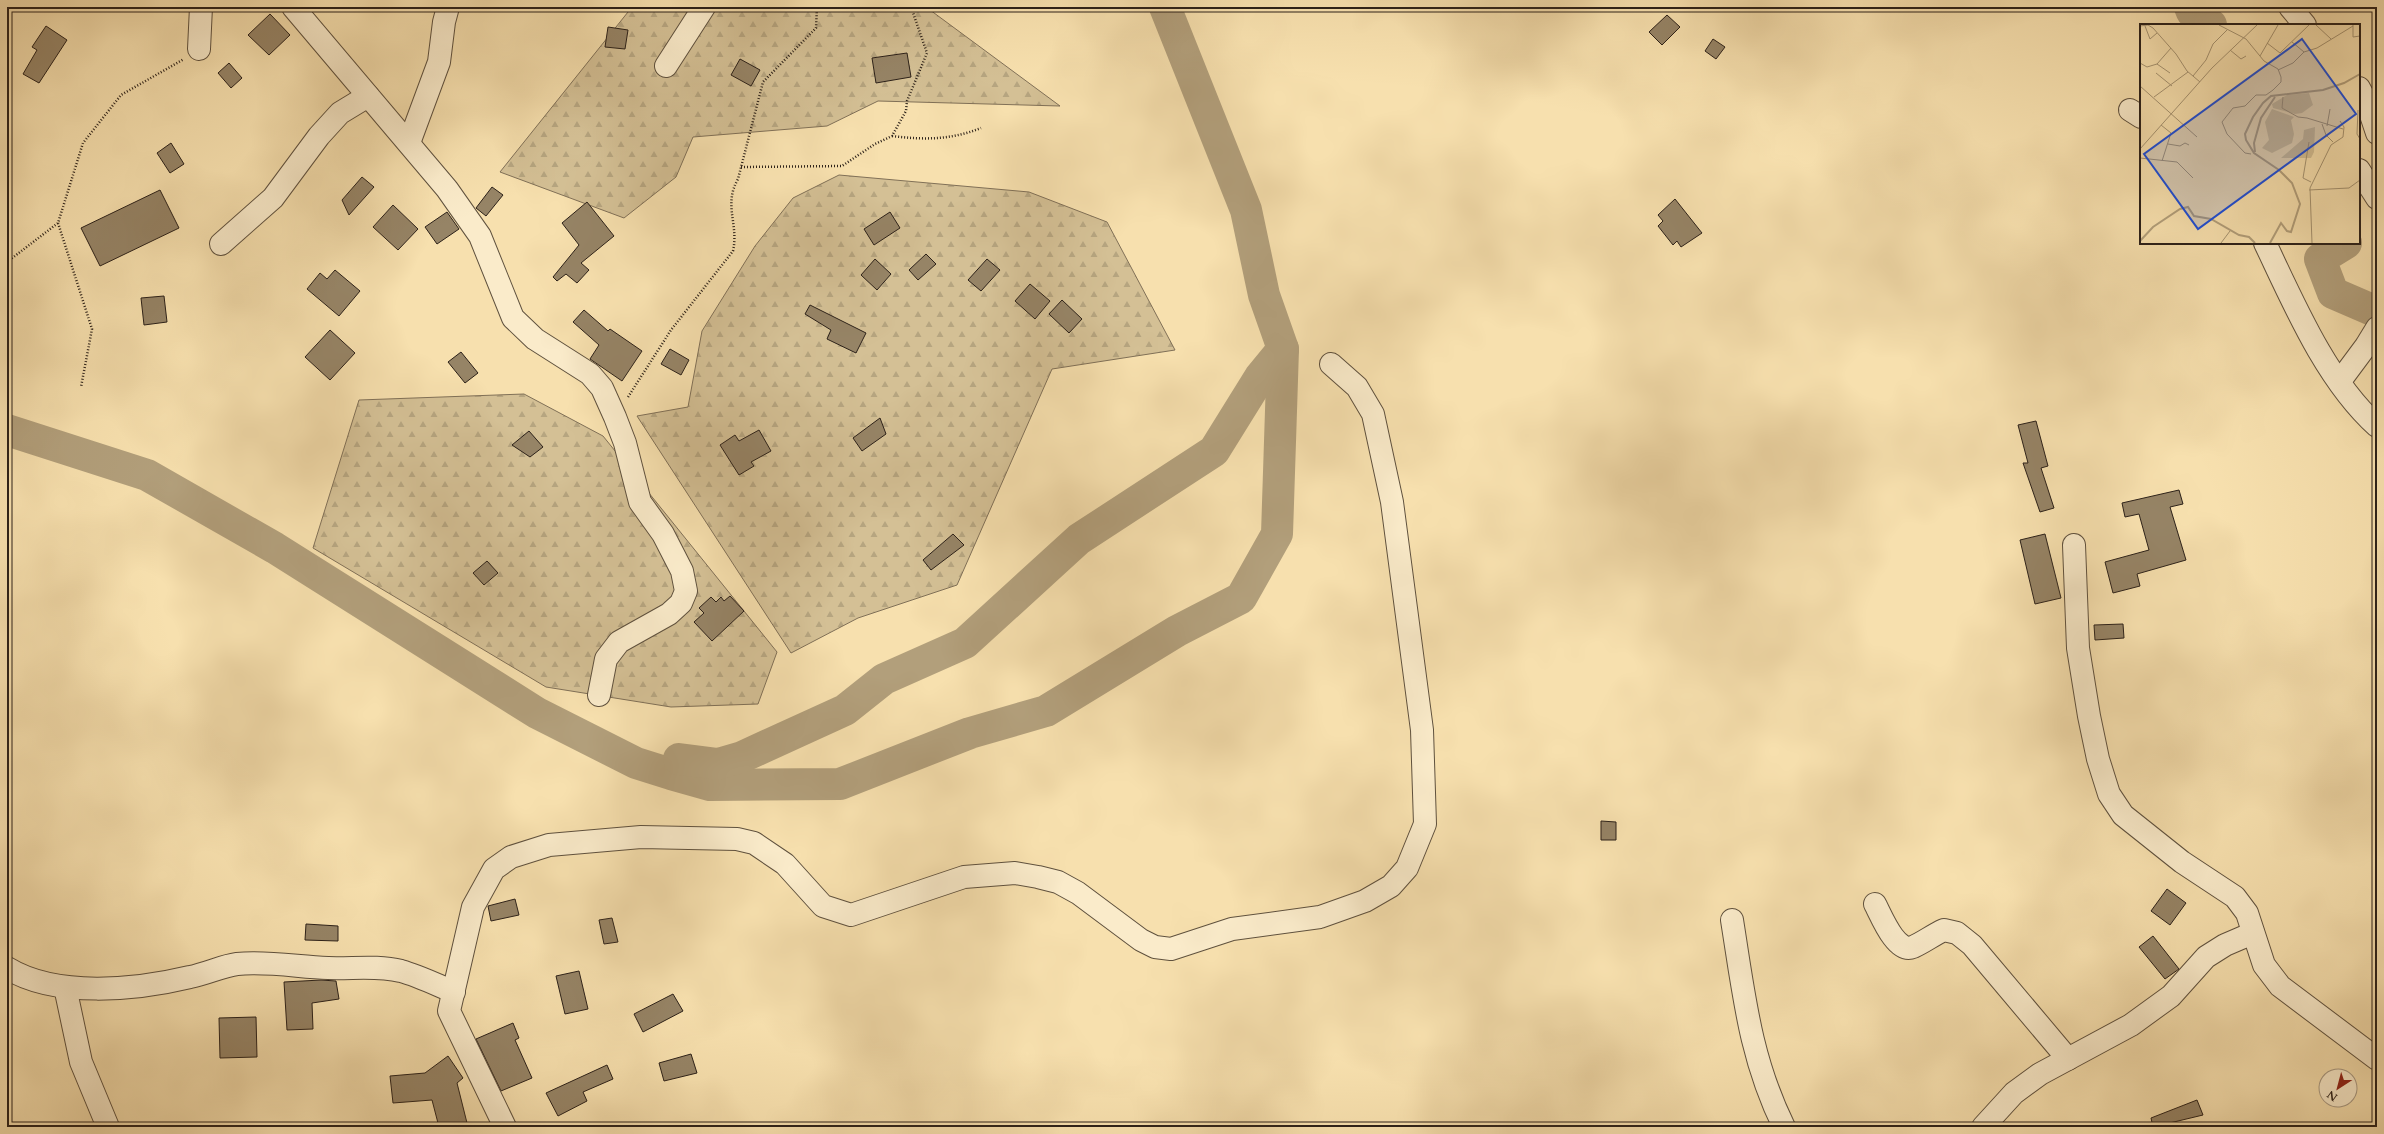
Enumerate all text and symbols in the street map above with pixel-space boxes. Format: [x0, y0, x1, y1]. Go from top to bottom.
inset map [2140, 24, 2360, 244]
north arrow [2318, 1068, 2358, 1108]
text: N [2324, 1087, 2341, 1105]

